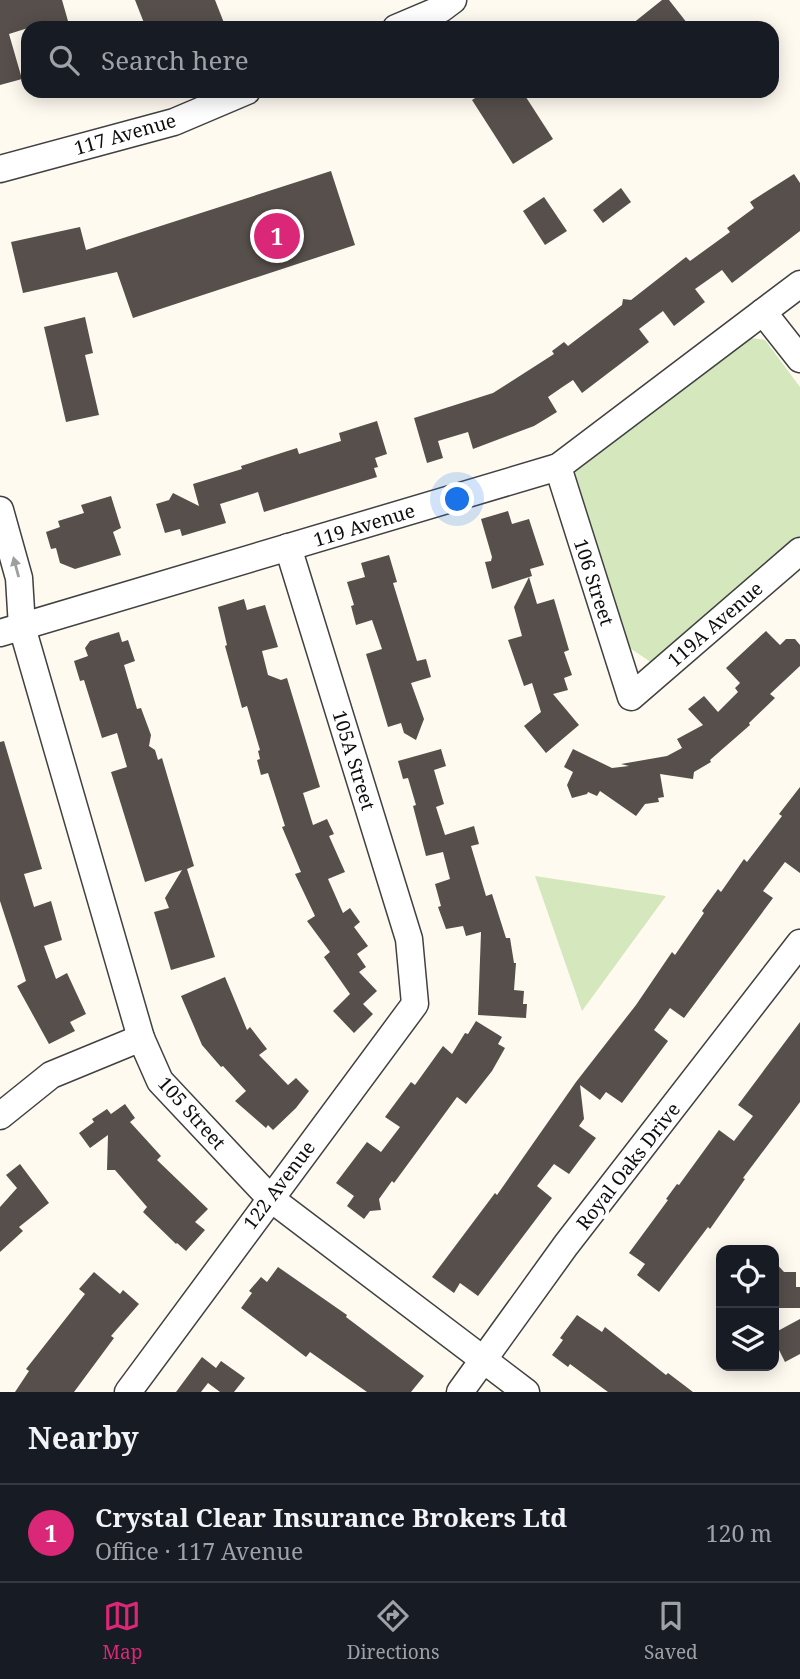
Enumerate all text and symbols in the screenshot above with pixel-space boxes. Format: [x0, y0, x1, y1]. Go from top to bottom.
search box [21, 21, 779, 98]
icon: search [45, 41, 83, 79]
text: Search here [101, 42, 249, 78]
street label: 117 Avenue [71, 107, 179, 161]
pin: 1 [254, 210, 300, 262]
your location [440, 482, 474, 516]
street label: 119 Avenue [310, 497, 418, 553]
street label: 106 Street [568, 535, 620, 629]
one-way arrow [11, 556, 21, 577]
street label: 119A Avenue [662, 575, 768, 673]
street label: 105A Street [326, 707, 382, 813]
street label: 105 Street [152, 1071, 232, 1155]
street label: Royal Oaks Drive [570, 1097, 686, 1235]
street label: 122 Avenue [237, 1135, 321, 1235]
map controls [716, 1245, 779, 1371]
button: locate [716, 1245, 779, 1308]
button: layers [716, 1308, 779, 1371]
text: Nearby [28, 1417, 139, 1458]
text: Crystal Clear Insurance Brokers Ltd [95, 1499, 567, 1535]
text: 1 [45, 1517, 58, 1549]
text: 120 m [706, 1517, 772, 1549]
text: Office · 117 Avenue [95, 1535, 303, 1567]
tab: Map [102, 1597, 142, 1665]
tab: Directions [347, 1597, 440, 1665]
tab: Saved [644, 1597, 698, 1665]

